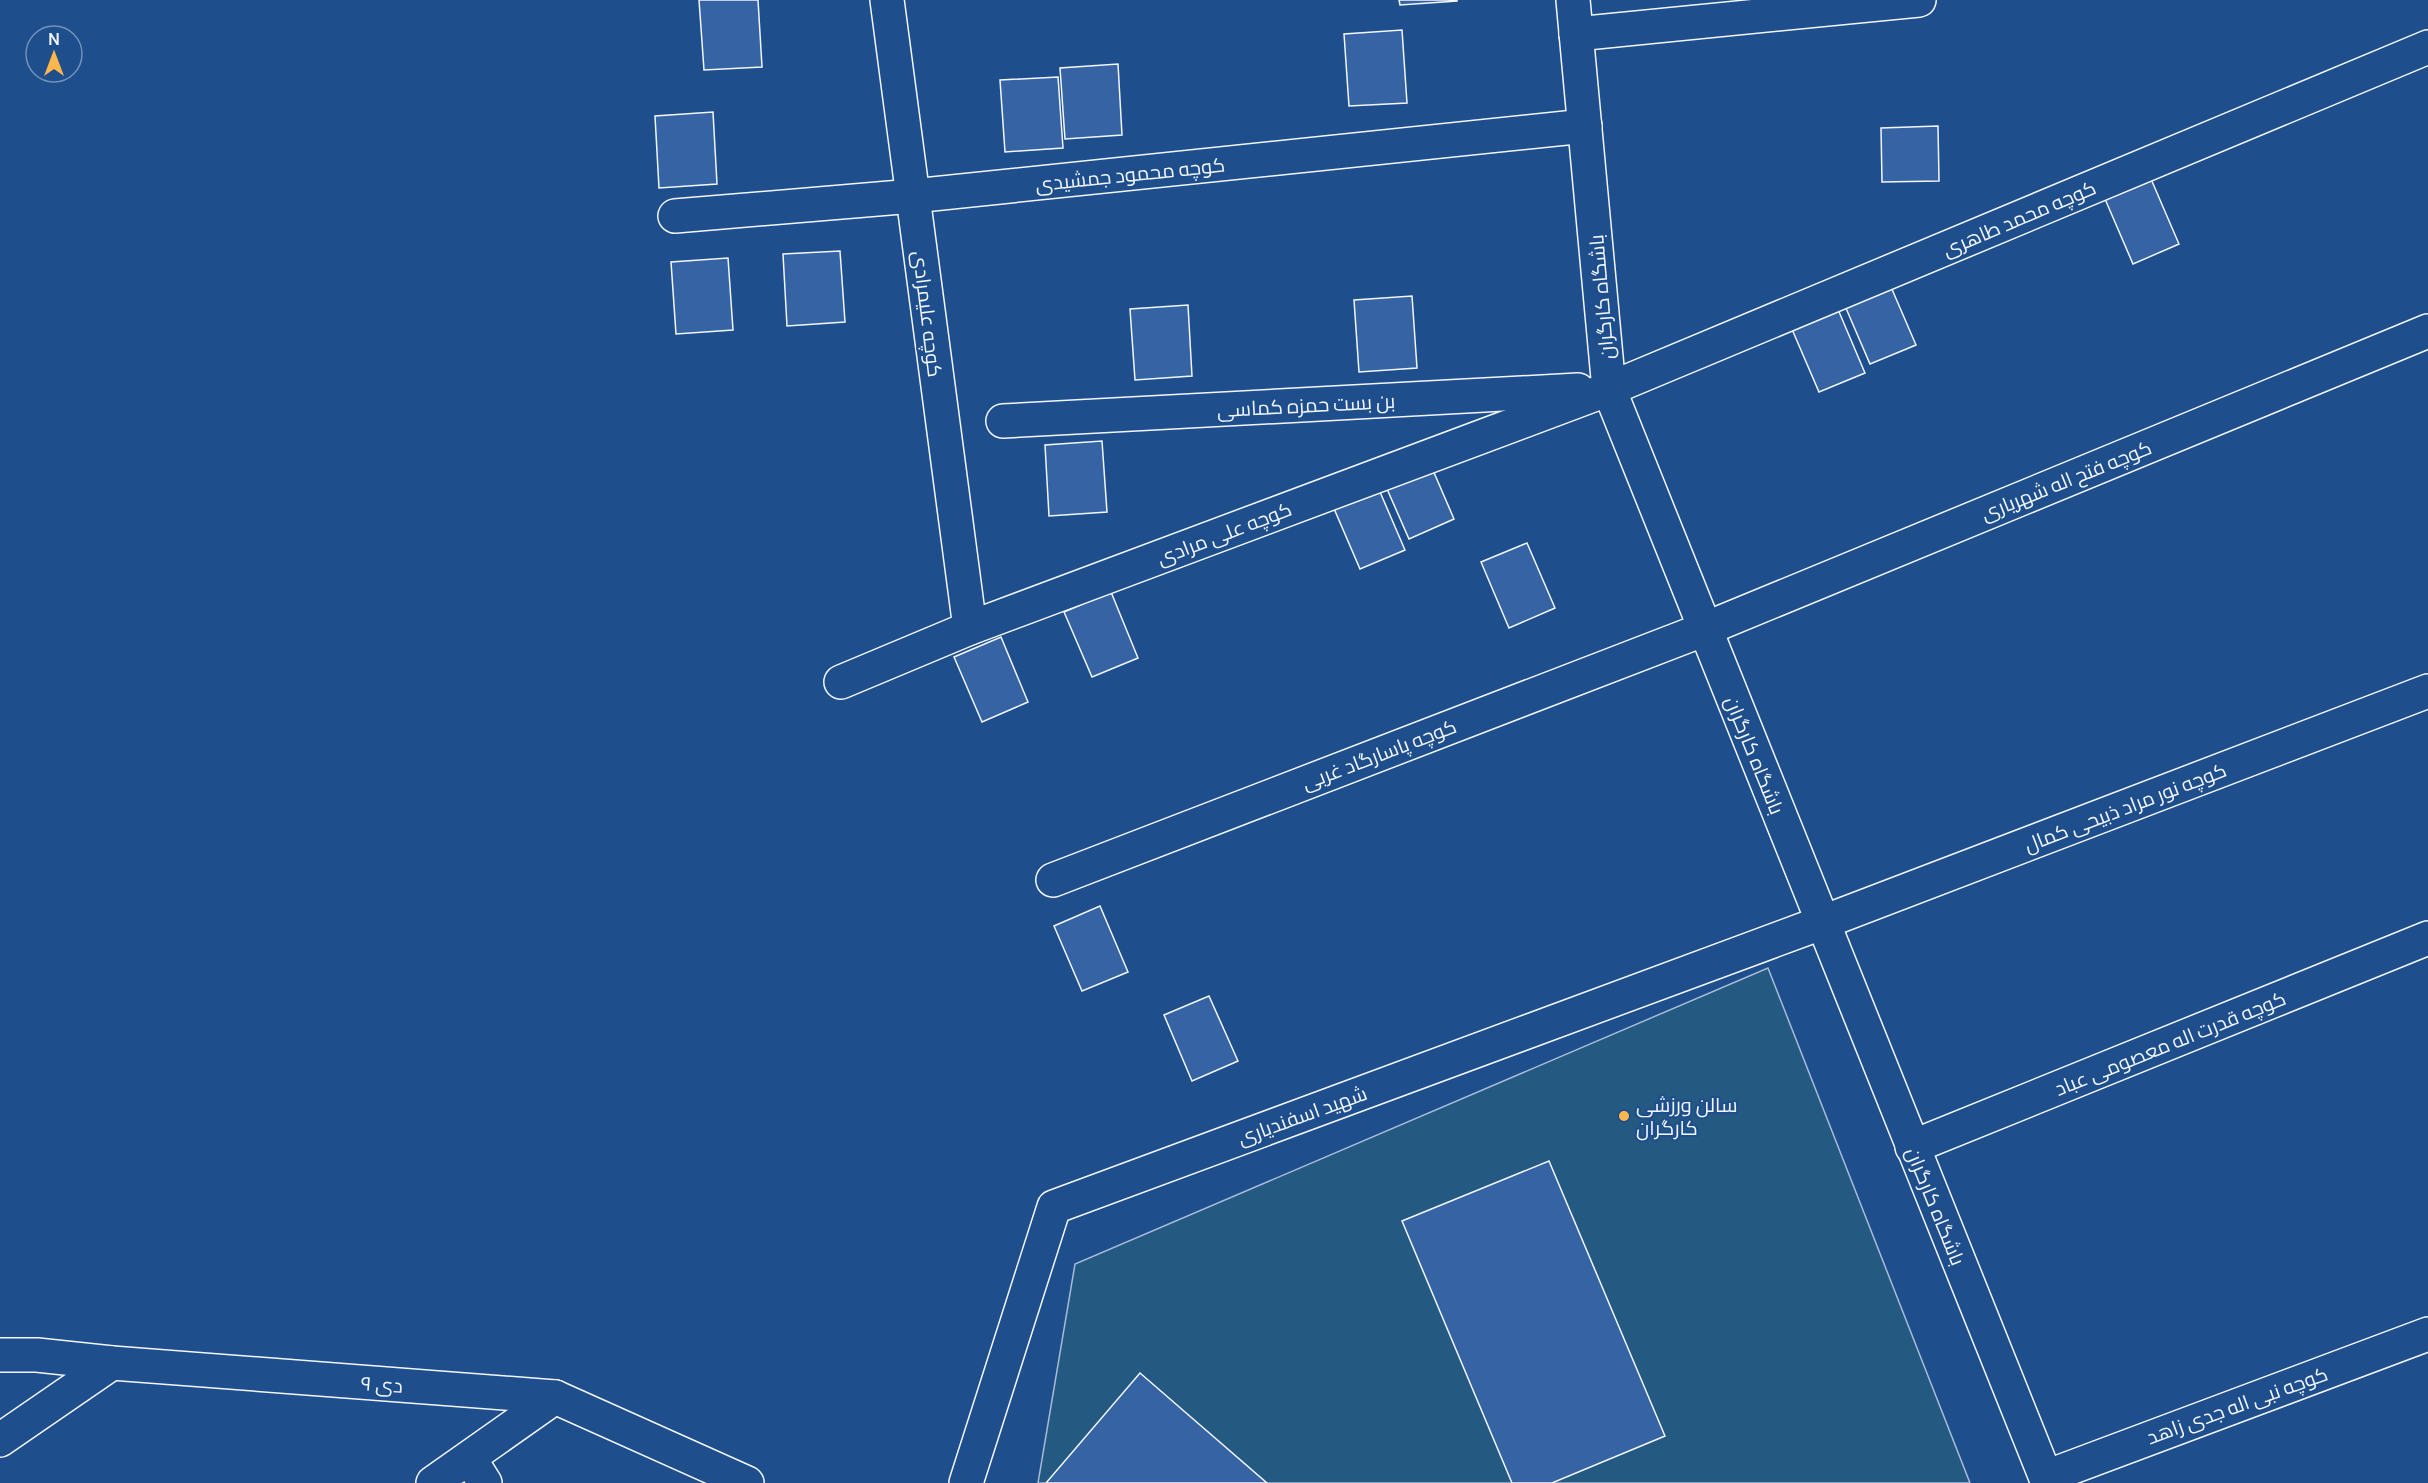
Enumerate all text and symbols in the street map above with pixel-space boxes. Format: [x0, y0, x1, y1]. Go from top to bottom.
north arrow [24, 24, 84, 84]
text: N [48, 28, 60, 50]
street label: کوچه محمود جمشیدی [1034, 151, 1226, 197]
street label: کوچه محمد طاهری [1938, 173, 2100, 263]
street label: باشگاه کارگران [1582, 233, 1620, 361]
street label: کوچه علیمرادی [907, 249, 949, 379]
street label: بن بست حمزه کماسی [1216, 387, 1396, 423]
street label: کوچه فتح اله شهریاری [1977, 433, 2156, 528]
street label: کوچه علی مرادی [1153, 495, 1295, 571]
street label: باشگاه کارگران [1719, 692, 1791, 818]
street label: کوچه پاسارگاد غربی [1298, 712, 1460, 796]
street label: کوچه نور مراد ذبیحی کمال [2020, 756, 2230, 858]
street label: کوچه قدرت اله معصومی عباد [2050, 984, 2290, 1102]
street label: شهید اسفندیاری [1233, 1079, 1371, 1151]
place label: سالن ورزشی کارگران [1636, 1091, 1738, 1141]
marker: سالن ورزشی کارگران [1617, 1109, 1631, 1123]
street label: باشگاه کارگران [1900, 1143, 1972, 1269]
street label: کوچه نبی اله جدی زاهد [2143, 1360, 2331, 1450]
street label: ۹ دی [360, 1369, 404, 1399]

